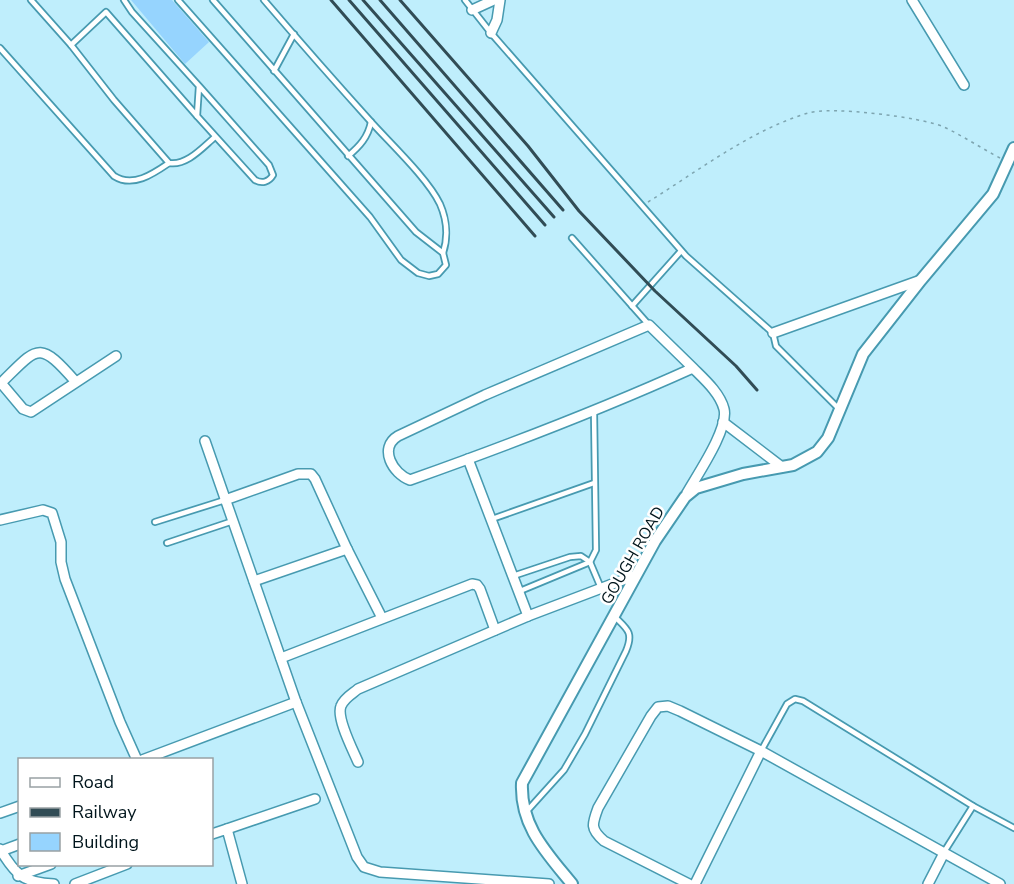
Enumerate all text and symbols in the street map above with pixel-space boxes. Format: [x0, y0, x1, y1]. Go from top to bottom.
street label: GOUGH ROAD [596, 503, 670, 608]
legend [18, 758, 213, 866]
text: Road [72, 770, 114, 794]
text: Railway [72, 800, 137, 824]
text: Building [72, 830, 139, 854]

